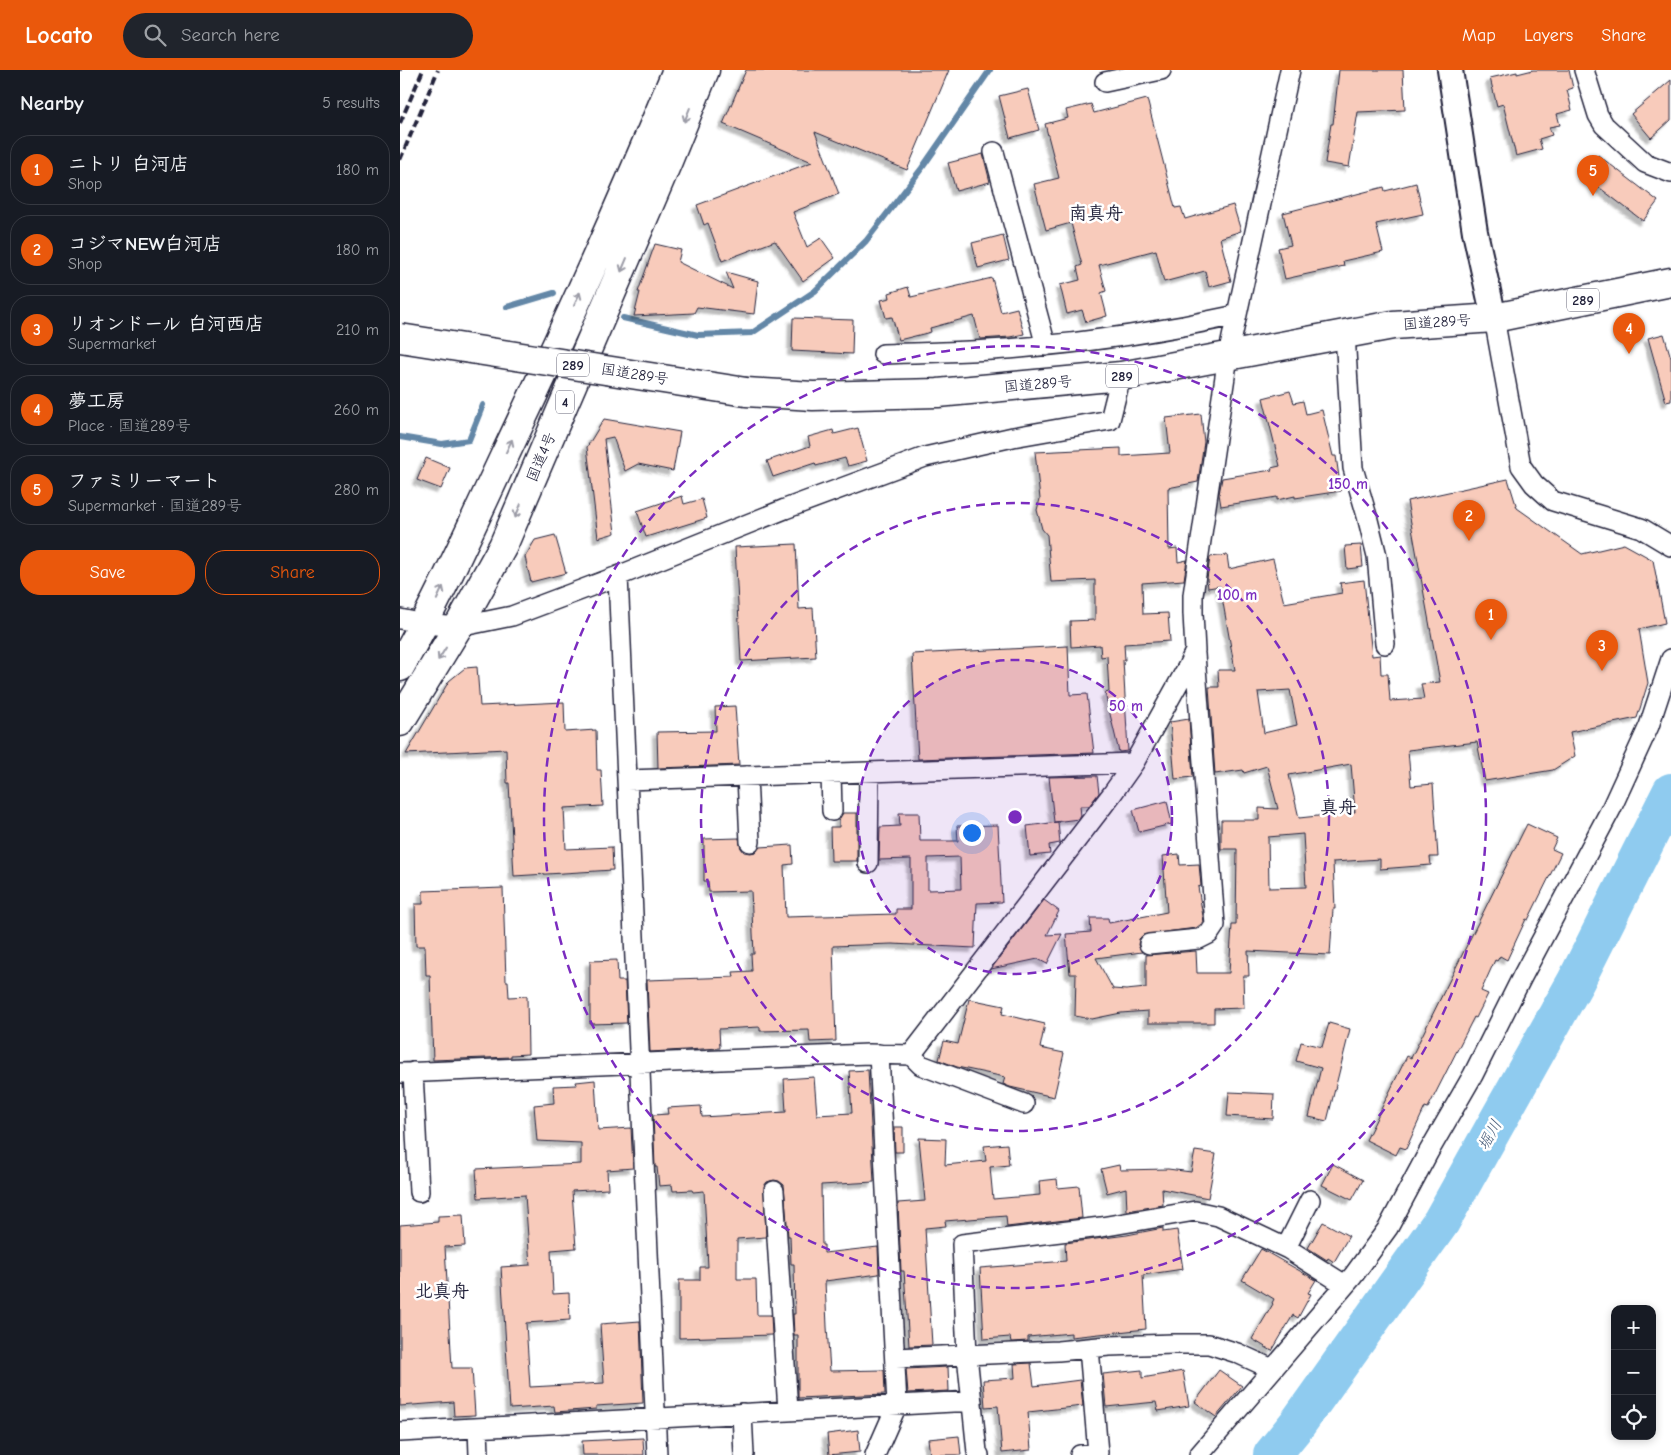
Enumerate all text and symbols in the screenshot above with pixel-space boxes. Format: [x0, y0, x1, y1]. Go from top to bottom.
search box [123, 13, 473, 58]
text: Locato [25, 21, 93, 49]
icon: search [141, 21, 169, 49]
text: Search here [181, 24, 280, 46]
text: Map [1462, 25, 1496, 46]
text: Layers [1524, 25, 1573, 46]
text: Share [1601, 25, 1646, 46]
text: Nearby [20, 91, 84, 115]
text: 5 results [322, 94, 380, 112]
one-way arrow [681, 107, 691, 122]
text: ニトリ 白河店 [68, 153, 189, 175]
pin: 5 [1577, 155, 1609, 196]
text: 1 [34, 161, 40, 179]
text: 180 m [336, 161, 379, 179]
text: Shop [68, 175, 102, 193]
district label: 南真舟 [1069, 203, 1123, 224]
text: コジマNEW白河店 [68, 233, 222, 255]
text: 2 [33, 241, 41, 259]
text: 180 m [336, 241, 379, 259]
text: Shop [68, 255, 102, 273]
one-way arrow [618, 257, 628, 272]
road number: 289 [1567, 288, 1599, 312]
one-way arrow [573, 292, 583, 307]
street label: 国道289号 [1402, 311, 1472, 333]
text: リオンドール 白河西店 [68, 313, 264, 335]
pin: 4 [1613, 313, 1645, 354]
text: 3 [33, 321, 41, 339]
text: 210 m [336, 321, 379, 339]
text: Supermarket [68, 335, 156, 353]
road number: 289 [557, 354, 589, 376]
street label: 国道289号 [600, 360, 670, 388]
road number: 289 [1106, 364, 1138, 388]
street label: 国道289号 [1003, 372, 1073, 396]
text: 夢工房 [68, 390, 125, 412]
road number: 4 [556, 391, 574, 414]
text: 4 [33, 401, 41, 419]
text: 260 m [334, 401, 379, 419]
text: Place · 国道289号 [68, 417, 191, 435]
street label: 国道4号 [523, 429, 559, 485]
one-way arrow [505, 439, 515, 454]
text: ファミリーマート [68, 470, 221, 492]
text: 150 m [1328, 475, 1368, 493]
text: 5 [33, 481, 41, 499]
text: 280 m [334, 481, 379, 499]
text: Supermarket · 国道289号 [68, 497, 242, 515]
pin: 2 [1453, 500, 1485, 541]
one-way arrow [513, 503, 523, 518]
button: Save [20, 550, 195, 595]
button: Share [205, 550, 380, 595]
one-way arrow [435, 586, 445, 601]
text: 100 m [1217, 586, 1257, 604]
pin: 1 [1475, 599, 1507, 640]
pin: 3 [1586, 630, 1618, 671]
one-way arrow [436, 646, 446, 660]
text: 50 m [1109, 697, 1143, 715]
district label: 真舟 [1320, 797, 1356, 818]
centre of rings [1006, 808, 1024, 826]
your location [959, 820, 985, 846]
water label: 堀川 [1474, 1117, 1506, 1153]
district label: 北真舟 [415, 1281, 469, 1302]
map controls [1611, 1305, 1656, 1440]
button: + [1611, 1305, 1656, 1350]
button: − [1611, 1350, 1656, 1395]
button: locate [1611, 1395, 1656, 1440]

